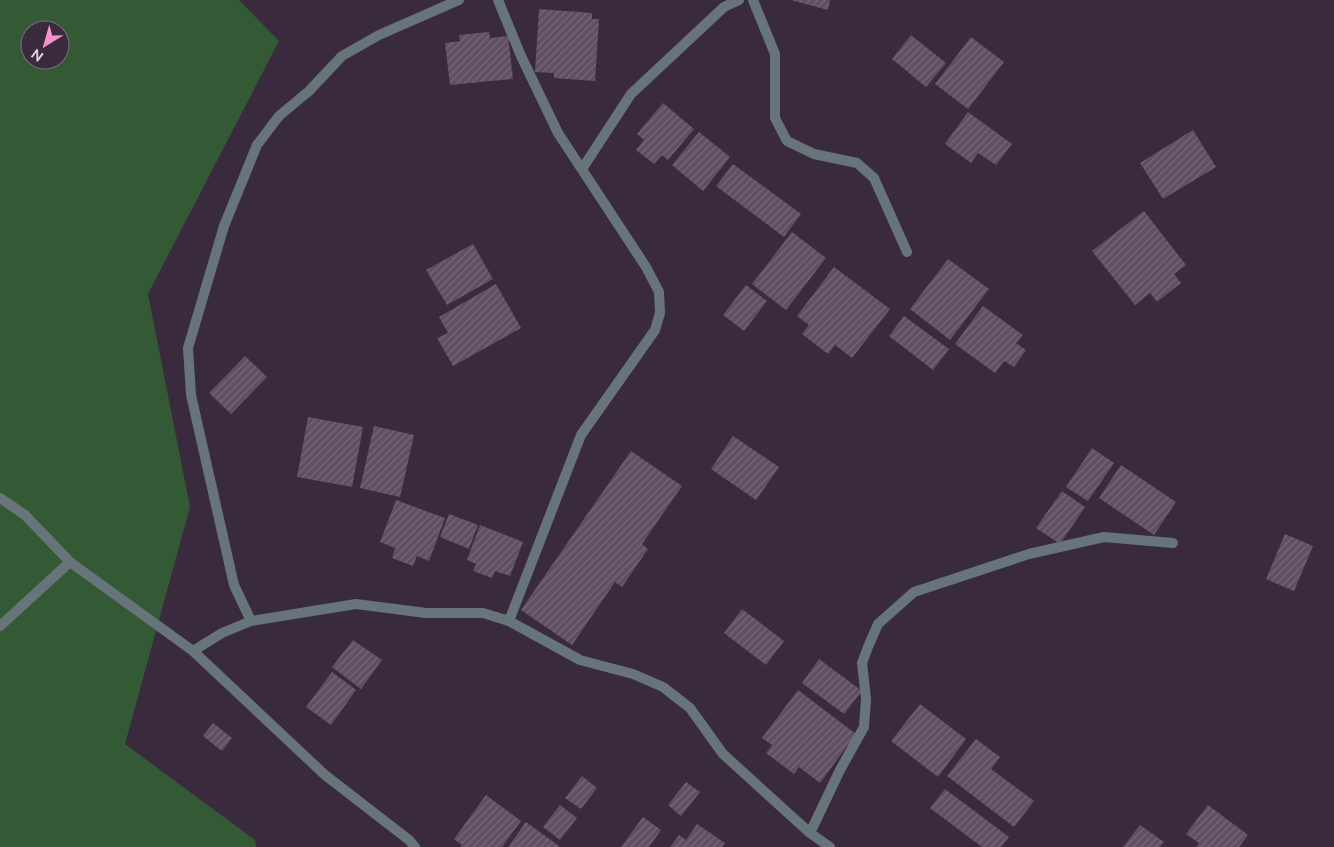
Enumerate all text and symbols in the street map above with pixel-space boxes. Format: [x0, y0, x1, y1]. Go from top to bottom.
north arrow [20, 20, 70, 70]
text: N [28, 46, 46, 65]

